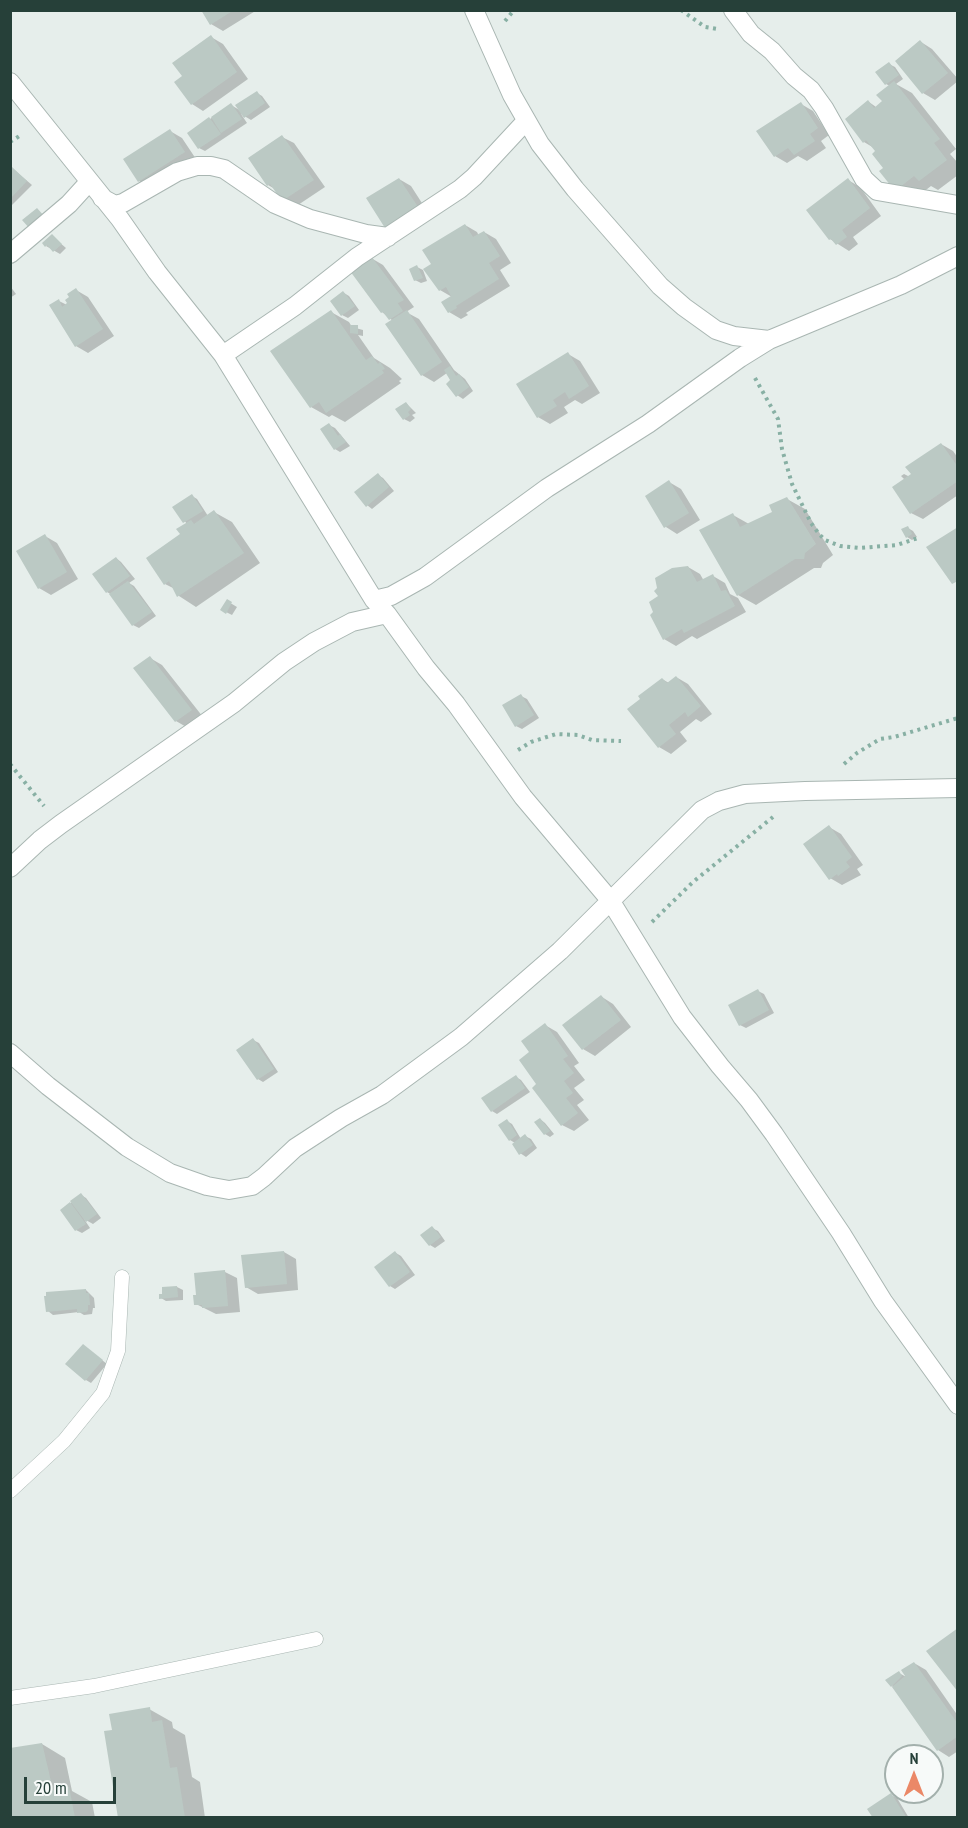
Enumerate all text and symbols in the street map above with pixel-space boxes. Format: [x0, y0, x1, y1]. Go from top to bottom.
north arrow [884, 1744, 944, 1804]
text: N [910, 1748, 918, 1768]
scale bar [27, 1765, 118, 1803]
text: 20 m [35, 1776, 67, 1799]

